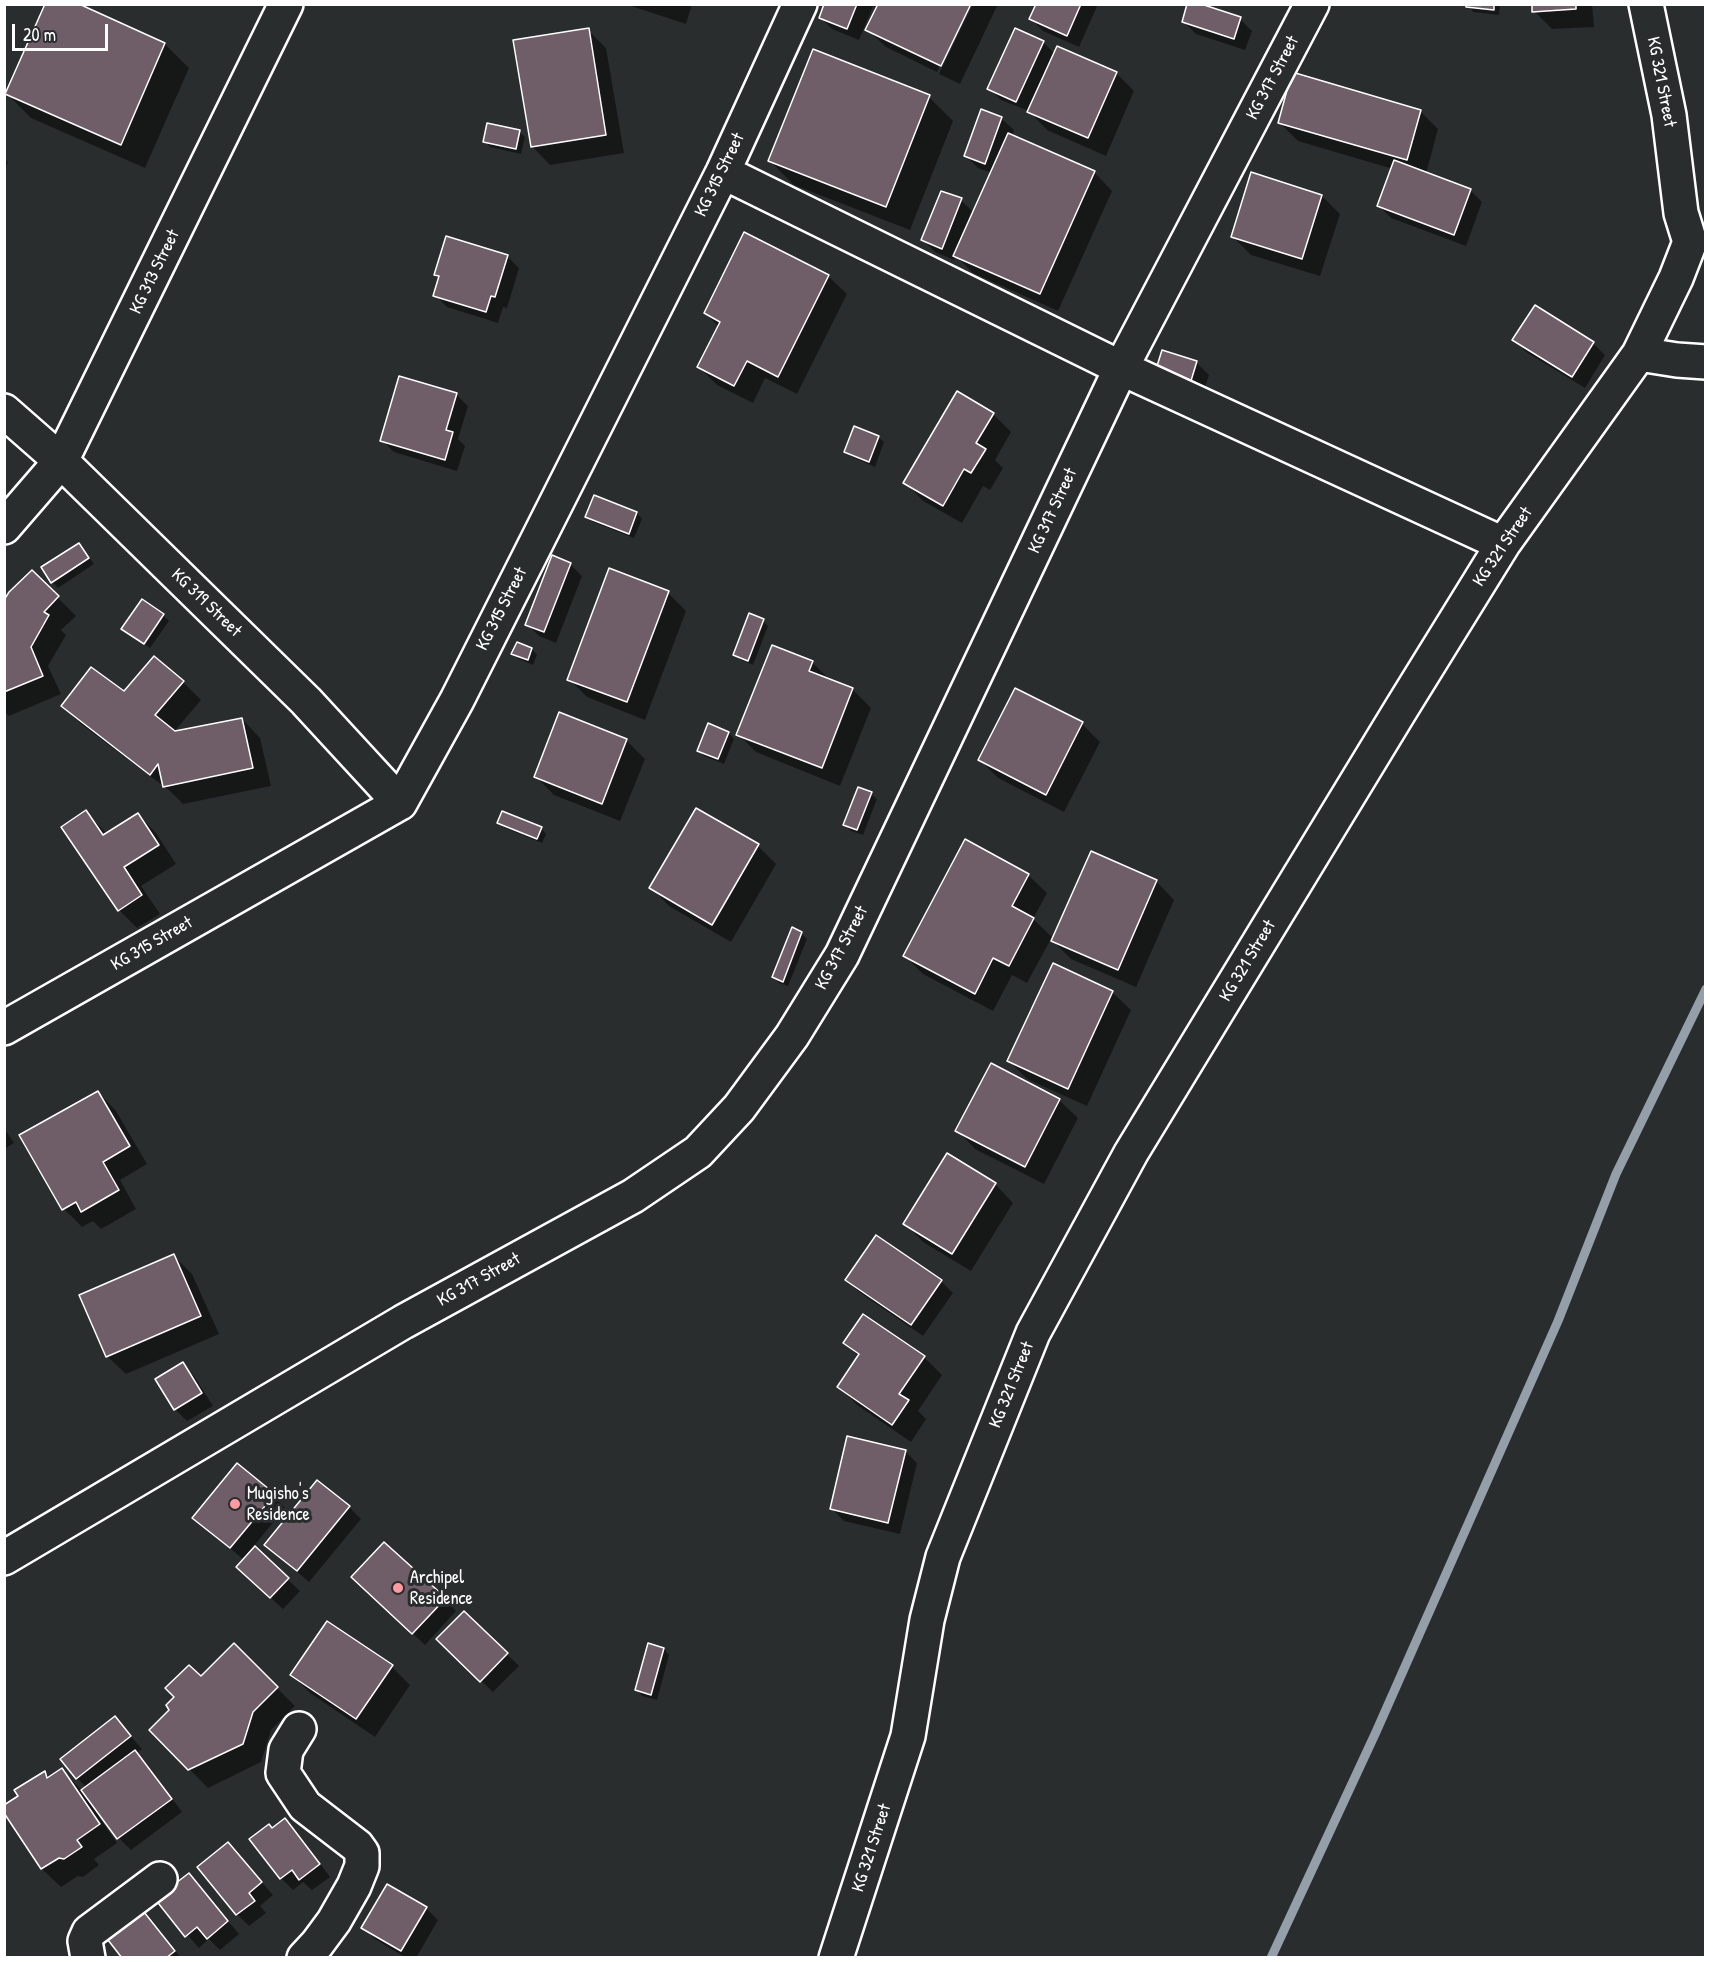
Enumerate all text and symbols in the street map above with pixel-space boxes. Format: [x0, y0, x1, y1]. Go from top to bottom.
scale bar [15, 12, 111, 50]
text: 20 m [23, 22, 56, 47]
street label: KG 317 Street [1242, 32, 1304, 124]
street label: KG 321 Street [1642, 35, 1680, 129]
street label: KG 315 Street [690, 130, 750, 220]
street label: KG 313 Street [125, 226, 185, 318]
street label: KG 317 Street [1024, 465, 1082, 557]
street label: KG 321 Street [1469, 503, 1537, 591]
street label: KG 319 Street [166, 564, 246, 642]
street label: KG 315 Street [472, 564, 532, 654]
street label: KG 317 Street [811, 902, 873, 994]
street label: KG 315 Street [107, 912, 197, 976]
street label: KG 321 Street [1215, 916, 1281, 1006]
street label: KG 317 Street [434, 1248, 524, 1312]
street label: KG 321 Street [985, 1339, 1039, 1431]
place label: Mugisho's Residence [247, 1483, 310, 1526]
marker: Mugisho's Residence [228, 1497, 242, 1511]
place label: Archipel Residence [410, 1567, 473, 1610]
marker: Archipel Residence [391, 1581, 405, 1595]
street label: KG 321 Street [848, 1801, 896, 1895]

